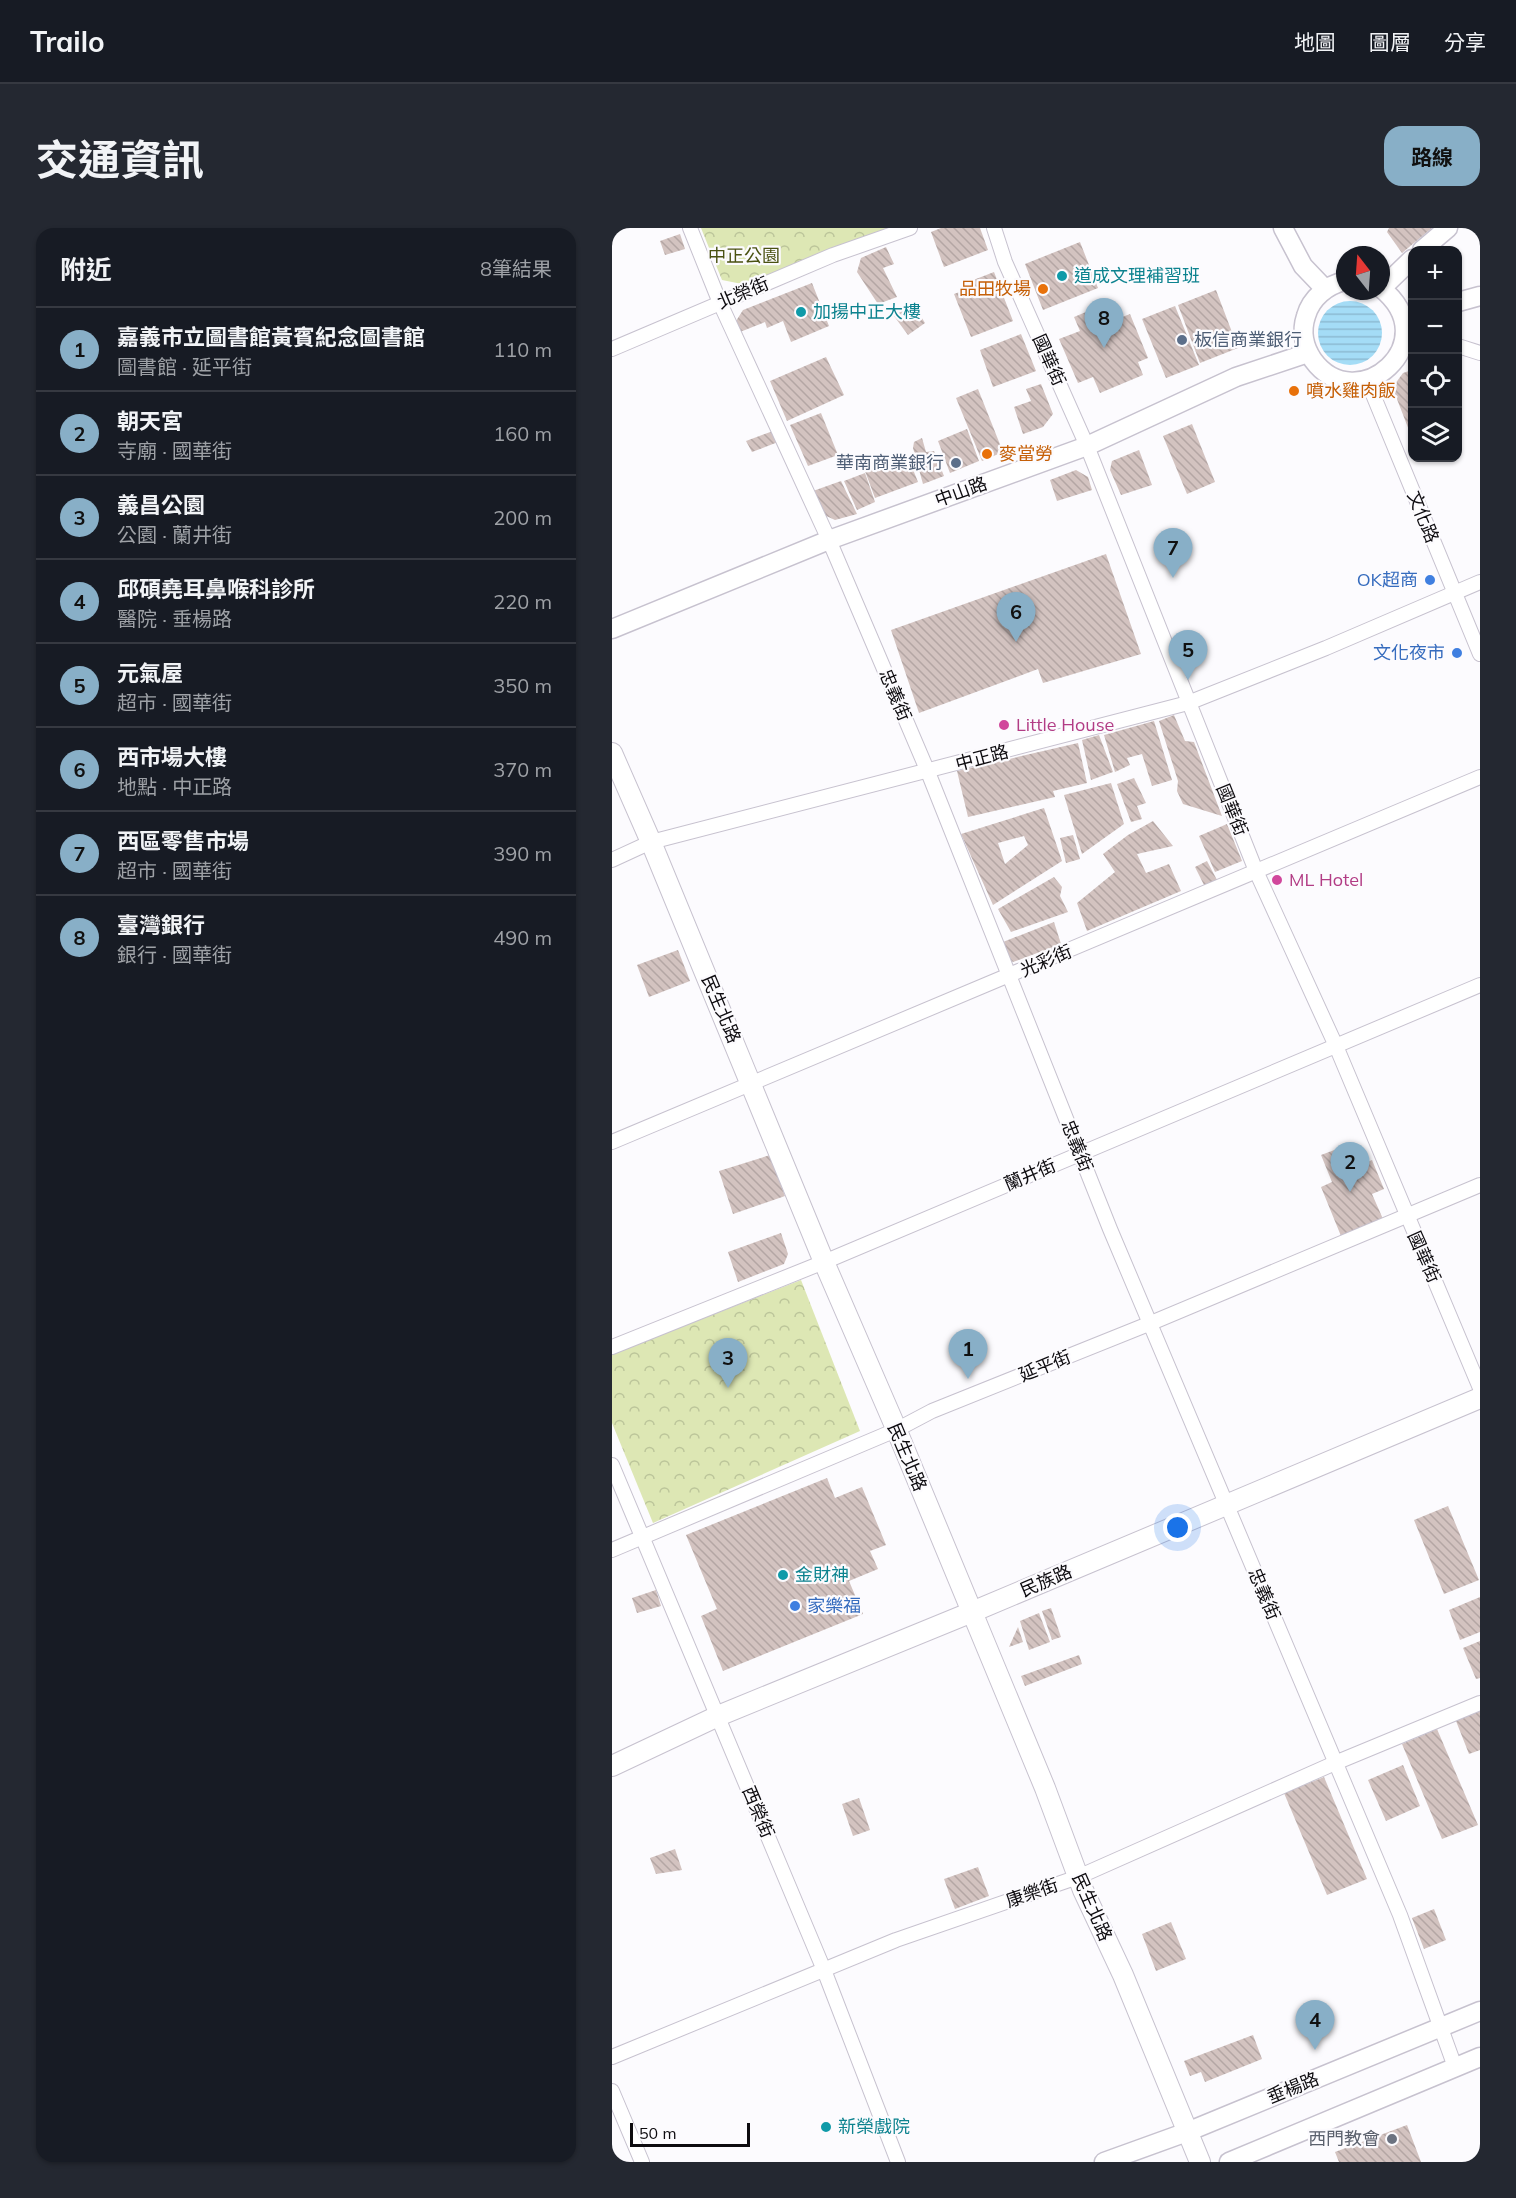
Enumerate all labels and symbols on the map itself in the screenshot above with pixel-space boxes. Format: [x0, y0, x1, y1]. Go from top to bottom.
park label: 中正公園 [708, 244, 780, 267]
north arrow [1336, 246, 1390, 300]
place label: 道成文理補習班 [1074, 264, 1200, 287]
marker: 道成文理補習班 [1055, 269, 1069, 283]
street label: 北榮街 [713, 271, 772, 314]
place label: 品田牧場 [959, 277, 1031, 300]
marker: 品田牧場 [1036, 282, 1050, 296]
pin: 8 [1084, 298, 1124, 348]
place label: 加揚中正大樓 [813, 300, 921, 323]
marker: 加揚中正大樓 [794, 305, 808, 319]
place label: 板信商業銀行 [1194, 328, 1302, 351]
street label: 國華街 [1028, 330, 1071, 389]
marker: 板信商業銀行 [1175, 333, 1189, 347]
place label: 噴水雞肉飯 [1306, 379, 1396, 402]
marker: 噴水雞肉飯 [1287, 384, 1301, 398]
place label: 麥當勞 [999, 442, 1053, 465]
marker: 麥當勞 [980, 447, 994, 461]
place label: 華南商業銀行 [836, 451, 944, 474]
marker: 華南商業銀行 [949, 456, 963, 470]
street label: 中山路 [932, 471, 990, 512]
street label: 文化路 [1403, 487, 1444, 546]
pin: 7 [1154, 528, 1192, 578]
place label: OK超商 [1357, 568, 1418, 591]
marker: OK超商 [1423, 573, 1437, 587]
pin: 6 [996, 592, 1036, 642]
pin: 5 [1168, 630, 1208, 680]
place label: 文化夜市 [1373, 641, 1445, 664]
marker: 文化夜市 [1450, 646, 1464, 660]
street label: 忠義街 [874, 665, 917, 724]
place label: Little House [1016, 713, 1114, 736]
marker: Little House [997, 718, 1011, 732]
street label: 中正路 [953, 739, 1011, 776]
street label: 國華街 [1212, 780, 1253, 839]
place label: ML Hotel [1289, 868, 1363, 891]
marker: ML Hotel [1270, 873, 1284, 887]
street label: 光彩街 [1016, 939, 1075, 982]
street label: 民生北路 [697, 971, 746, 1046]
street label: 忠義街 [1057, 1116, 1098, 1175]
pin: 2 [1330, 1142, 1370, 1192]
street label: 蘭井街 [1000, 1153, 1059, 1196]
street label: 國華街 [1403, 1227, 1446, 1286]
pin: 1 [948, 1330, 988, 1379]
pin: 3 [708, 1338, 748, 1388]
street label: 延平街 [1015, 1345, 1074, 1386]
street label: 民生北路 [883, 1419, 932, 1494]
your location [1163, 1513, 1192, 1542]
street label: 民族路 [1016, 1559, 1075, 1602]
place label: 金財神 [795, 1563, 849, 1586]
street label: 忠義街 [1243, 1564, 1286, 1623]
marker: 金財神 [776, 1568, 790, 1582]
place label: 家樂福 [807, 1594, 861, 1617]
marker: 家樂福 [788, 1599, 802, 1613]
street label: 西榮街 [737, 1782, 780, 1841]
street label: 民生北路 [1067, 1869, 1118, 1944]
street label: 康樂街 [1003, 1873, 1061, 1912]
pin: 4 [1296, 2000, 1334, 2050]
street label: 垂楊路 [1263, 2067, 1322, 2108]
place label: 新榮戲院 [838, 2115, 910, 2138]
scale bar [630, 2120, 750, 2148]
marker: 新榮戲院 [819, 2120, 833, 2134]
place label: 西門教會 [1308, 2127, 1380, 2150]
marker: 西門教會 [1385, 2132, 1399, 2146]

